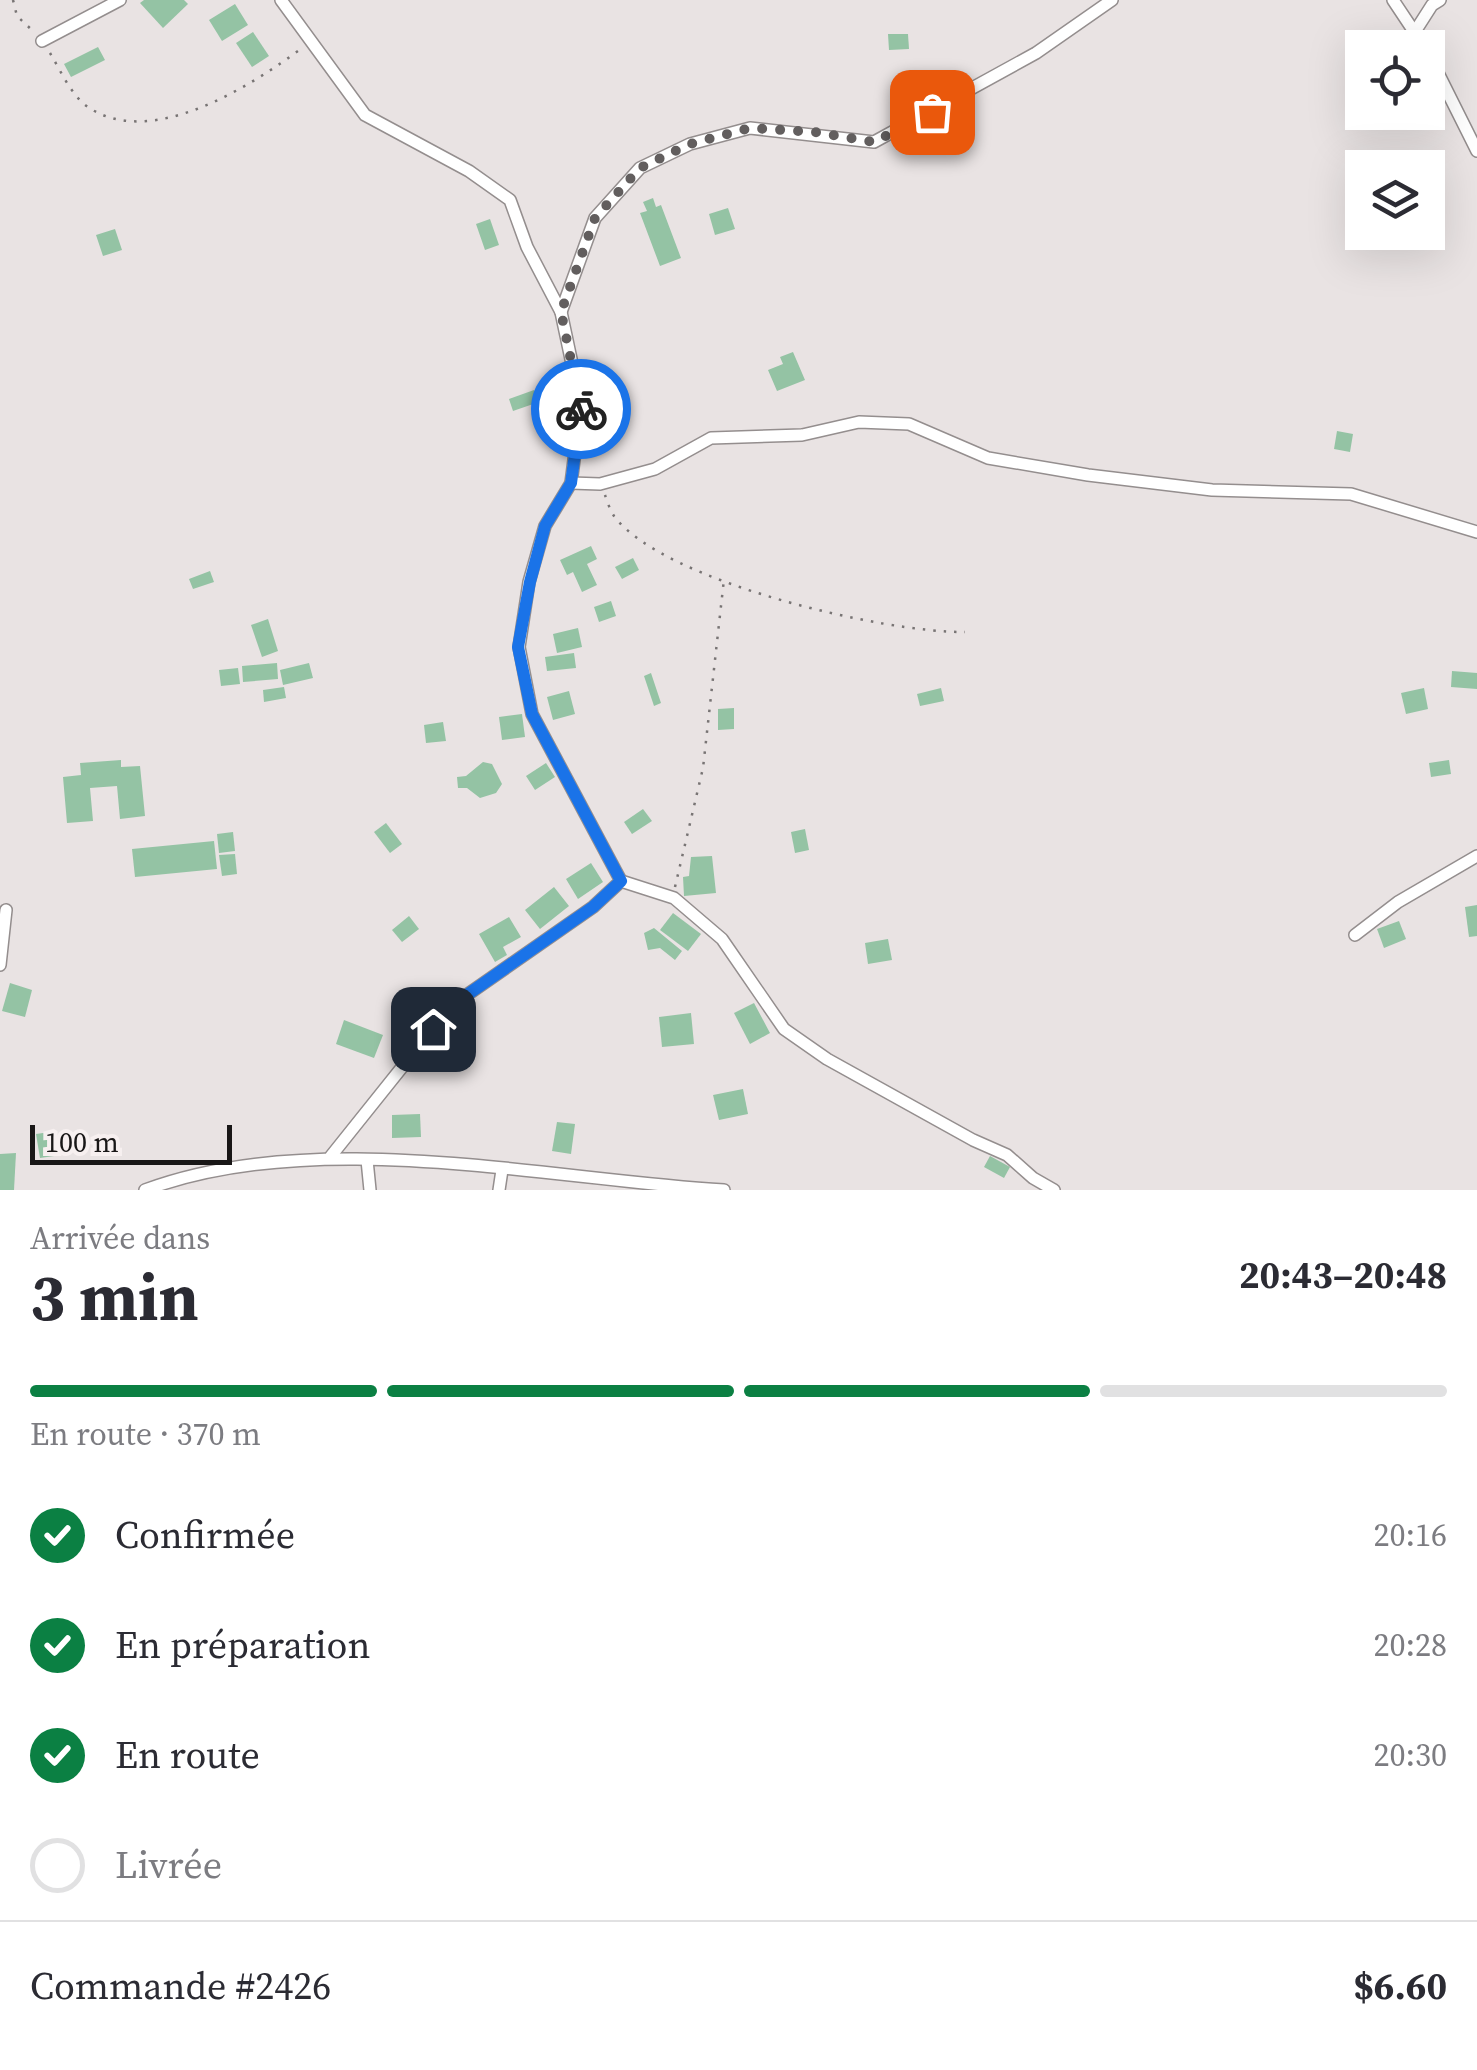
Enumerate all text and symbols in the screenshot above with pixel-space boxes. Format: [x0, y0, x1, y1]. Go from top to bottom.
map controls [1345, 30, 1445, 250]
button: locate [1345, 30, 1445, 130]
pin [890, 70, 975, 155]
icon: bag [905, 85, 960, 140]
button: layers [1345, 150, 1445, 250]
courier [531, 359, 631, 459]
icon: bike [554, 382, 609, 437]
pin [391, 987, 476, 1072]
icon: home [406, 1002, 461, 1057]
scale bar [30, 1120, 232, 1164]
text: 100 m [45, 1123, 119, 1161]
text: Arrivée dans [30, 1216, 210, 1260]
text: 20:43–20:48 [1239, 1249, 1447, 1301]
text: 3 min [30, 1253, 199, 1342]
text: En route · 370 m [30, 1412, 261, 1456]
icon: check [30, 1508, 85, 1563]
text: Confirmée [115, 1509, 295, 1561]
text: 20:16 [1373, 1513, 1447, 1557]
icon: check [30, 1618, 85, 1673]
text: En préparation [115, 1619, 371, 1671]
text: 20:28 [1373, 1623, 1447, 1667]
icon: check [30, 1728, 85, 1783]
text: En route [115, 1729, 260, 1781]
text: 20:30 [1373, 1733, 1447, 1777]
text: Livrée [115, 1839, 222, 1891]
text: Commande #2426 [30, 1960, 331, 2012]
text: $6.60 [1353, 1960, 1447, 2012]

